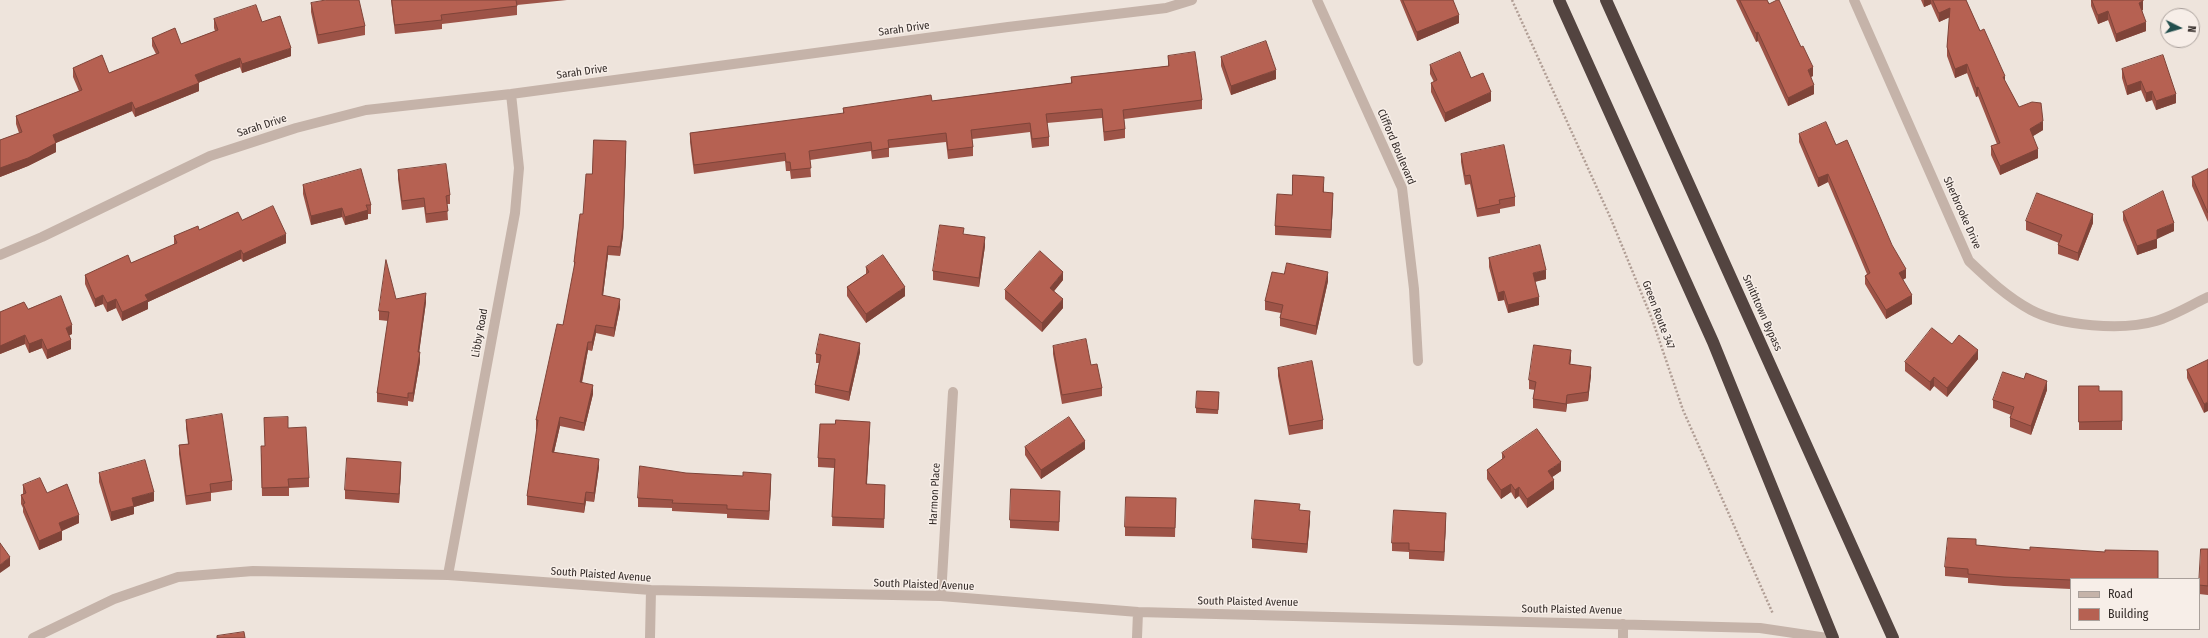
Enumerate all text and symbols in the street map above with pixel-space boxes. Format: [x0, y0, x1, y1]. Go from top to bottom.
north arrow [2160, 8, 2200, 48]
street label: Sarah Drive [878, 19, 930, 39]
text: N [2185, 25, 2198, 33]
street label: Sarah Drive [556, 62, 608, 82]
street label: Clifford Boulevard [1374, 107, 1418, 187]
street label: Sarah Drive [236, 112, 288, 140]
street label: Sherbrooke Drive [1940, 175, 1984, 251]
street label: Smithtown Bypass [1739, 273, 1785, 353]
street label: Green Route 347 [1639, 279, 1677, 351]
street label: Libby Road [469, 307, 491, 359]
street label: Harmon Place [927, 463, 943, 525]
street label: South Plaisted Avenue [550, 565, 652, 585]
street label: South Plaisted Avenue [873, 577, 975, 593]
legend [2070, 578, 2200, 630]
text: Road [2108, 587, 2133, 601]
street label: South Plaisted Avenue [1198, 595, 1298, 609]
street label: South Plaisted Avenue [1522, 603, 1622, 617]
text: Building [2108, 607, 2148, 621]

